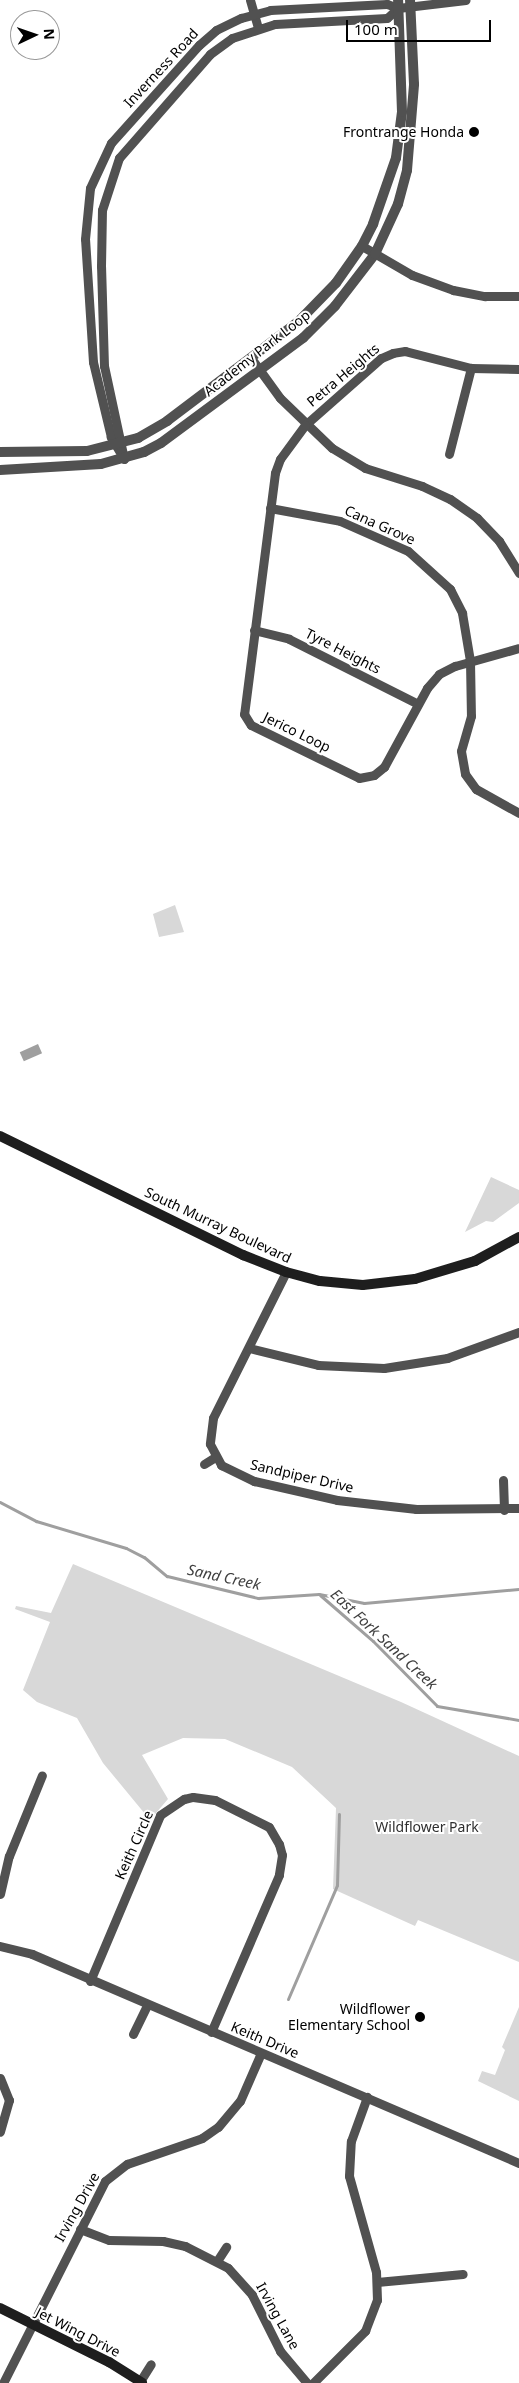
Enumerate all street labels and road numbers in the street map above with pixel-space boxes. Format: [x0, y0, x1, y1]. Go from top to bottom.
street label: Inverness Road [120, 25, 202, 111]
street label: Academy Park Loop [201, 306, 313, 400]
street label: Petra Heights [303, 340, 383, 410]
street label: Cana Grove [342, 502, 418, 548]
street label: Tyre Heights [302, 625, 384, 677]
street label: Jerico Loop [261, 708, 333, 756]
street label: South Murray Boulevard [142, 1184, 294, 1266]
street label: Sandpiper Drive [249, 1456, 355, 1496]
street label: Keith Circle [111, 1808, 157, 1882]
street label: Keith Drive [229, 2018, 301, 2062]
street label: Irving Drive [51, 2169, 103, 2245]
street label: Irving Lane [253, 2280, 303, 2352]
street label: Jet Wing Drive [33, 2304, 123, 2360]

